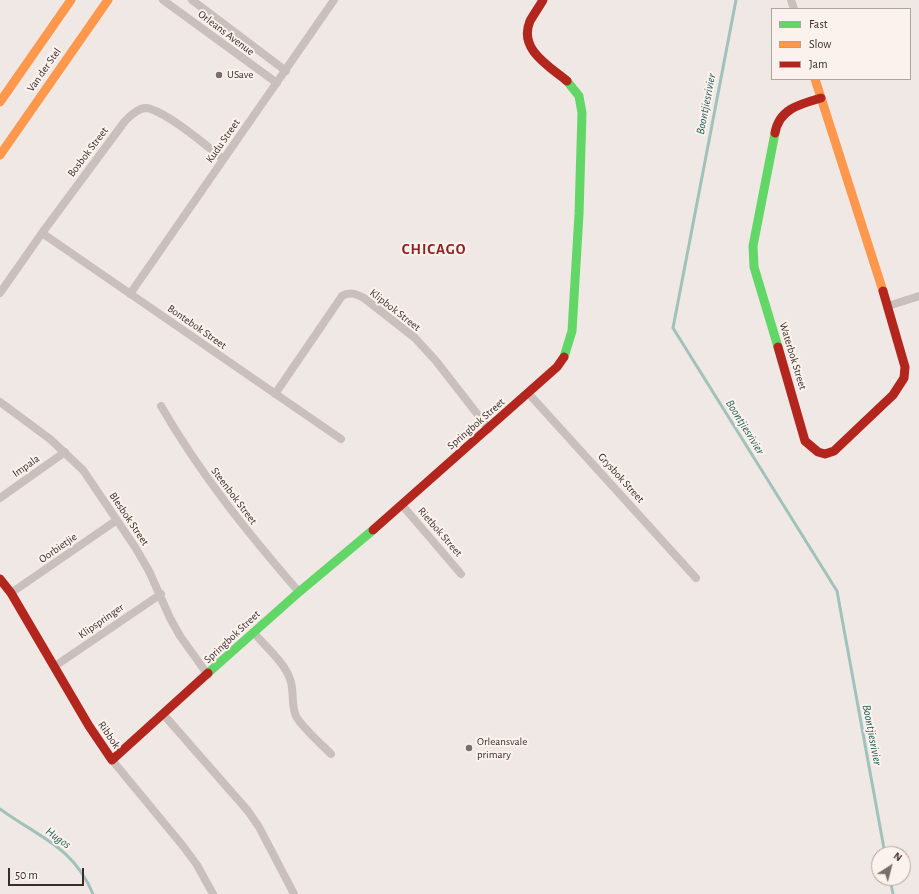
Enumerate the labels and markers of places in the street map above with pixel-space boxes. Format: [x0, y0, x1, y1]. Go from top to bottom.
place label: USave [227, 68, 253, 82]
marker: USave [214, 70, 224, 80]
place label: Orleansvale primary [477, 735, 527, 761]
marker: Orleansvale primary [464, 743, 474, 753]

